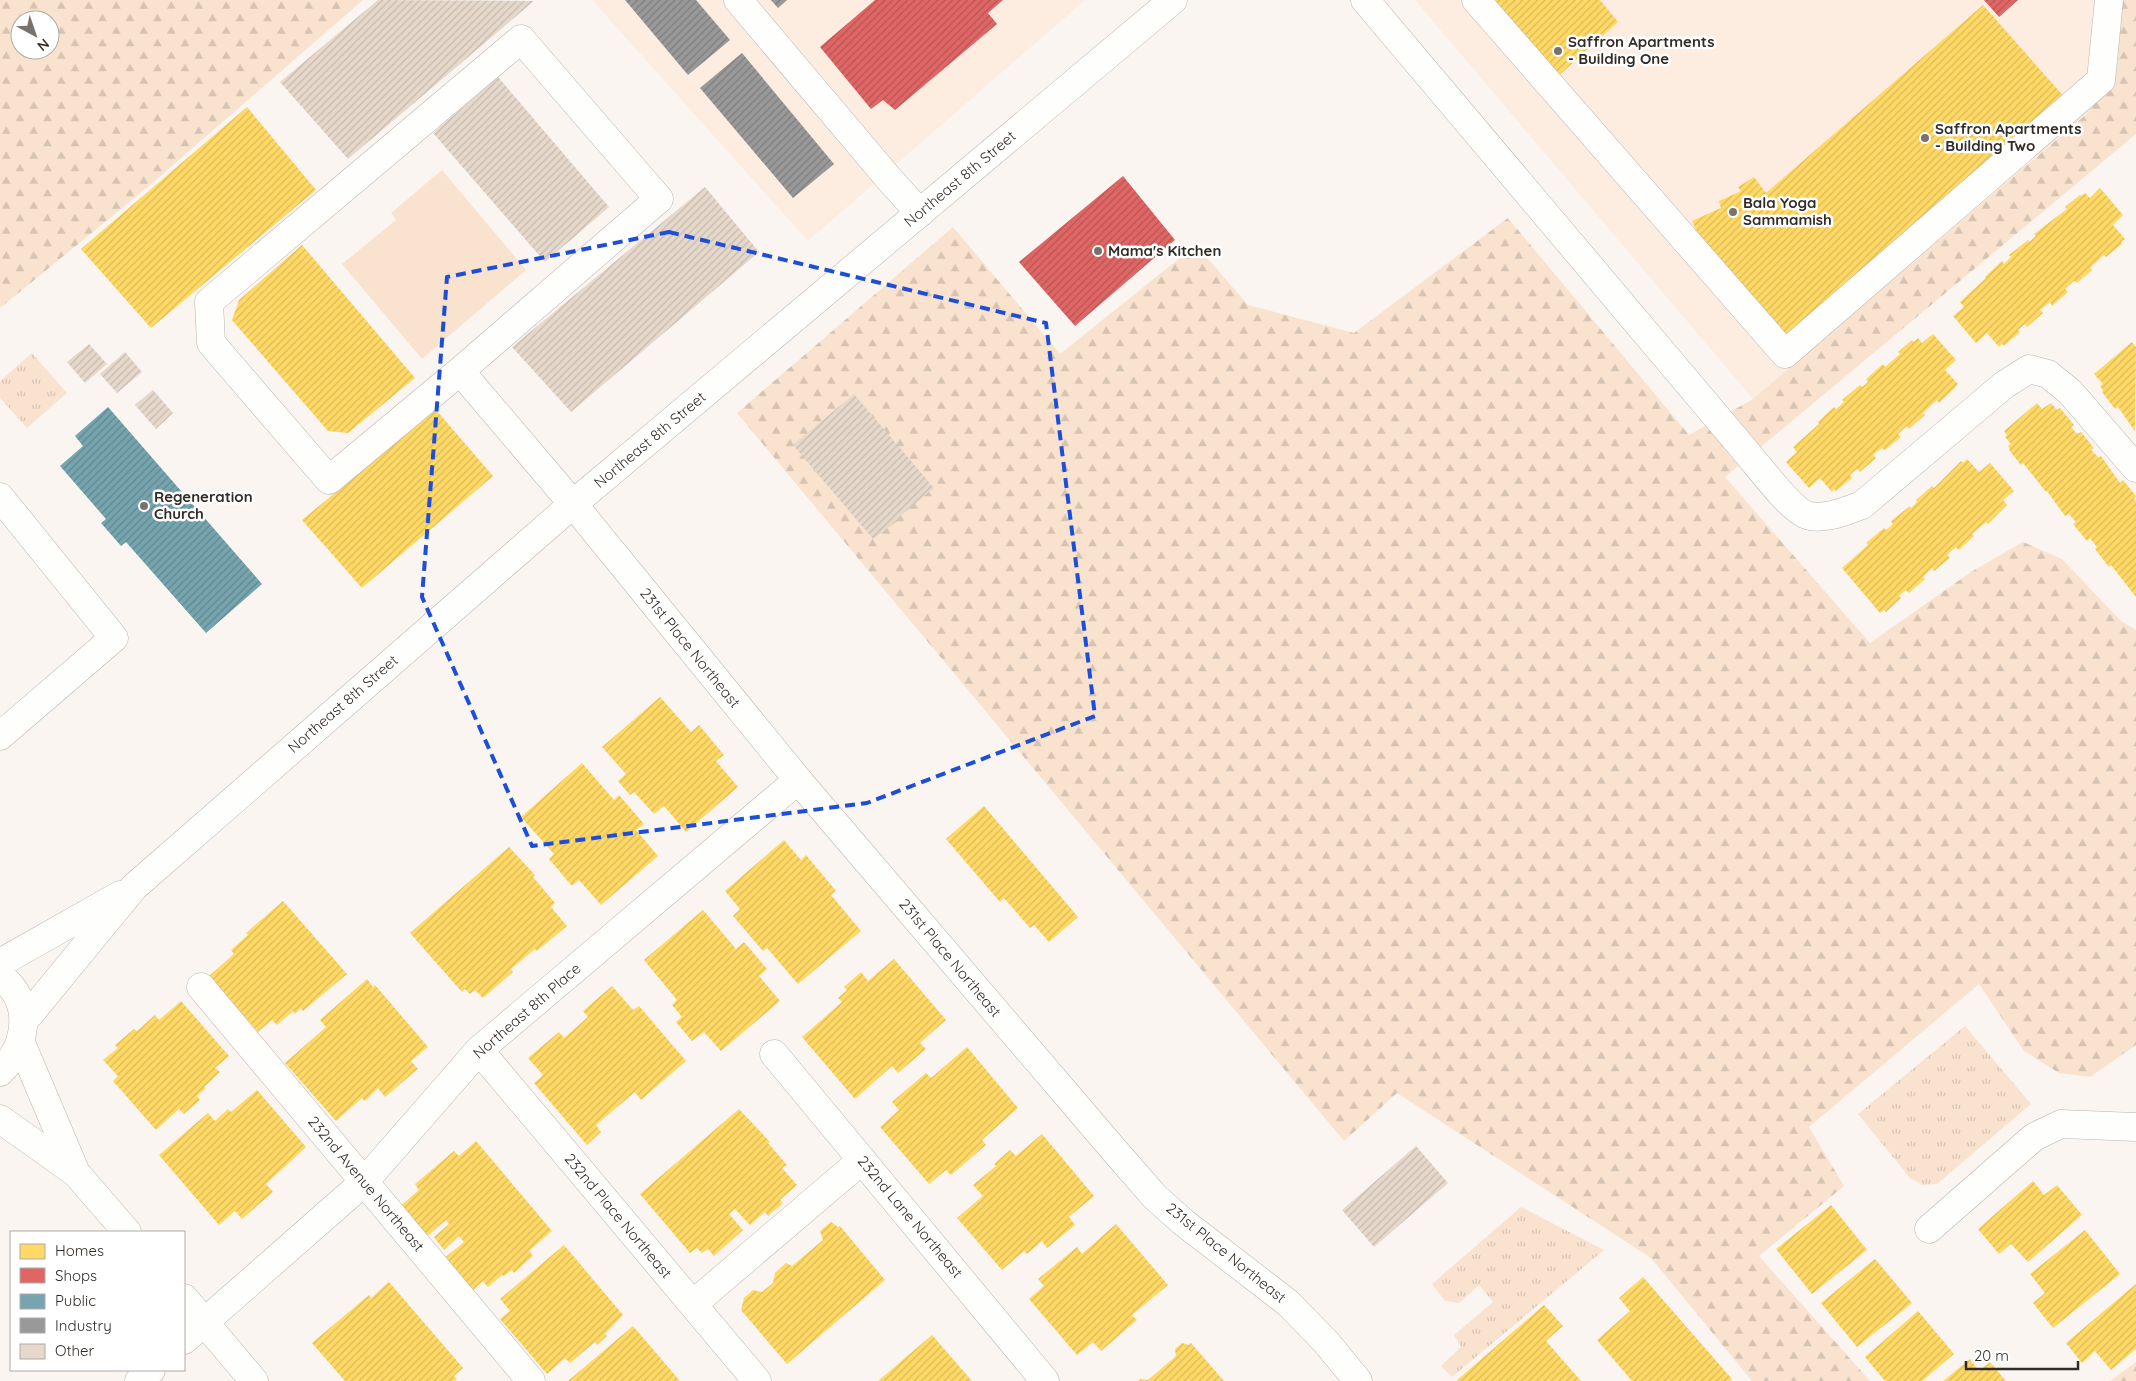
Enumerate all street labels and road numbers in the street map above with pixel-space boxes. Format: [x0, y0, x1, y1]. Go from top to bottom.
street label: Northeast 8th Street [900, 126, 1019, 231]
street label: Northeast 8th Street [590, 387, 709, 492]
street label: 231st Place Northeast [636, 584, 745, 712]
street label: Northeast 8th Street [284, 651, 402, 757]
street label: 231st Place Northeast [895, 895, 1006, 1021]
street label: Northeast 8th Place [469, 959, 585, 1063]
street label: 232nd Avenue Northeast [304, 1112, 429, 1255]
street label: 232nd Place Northeast [561, 1149, 676, 1282]
street label: 232nd Lane Northeast [854, 1152, 967, 1282]
street label: 231st Place Northeast [1162, 1198, 1290, 1307]

